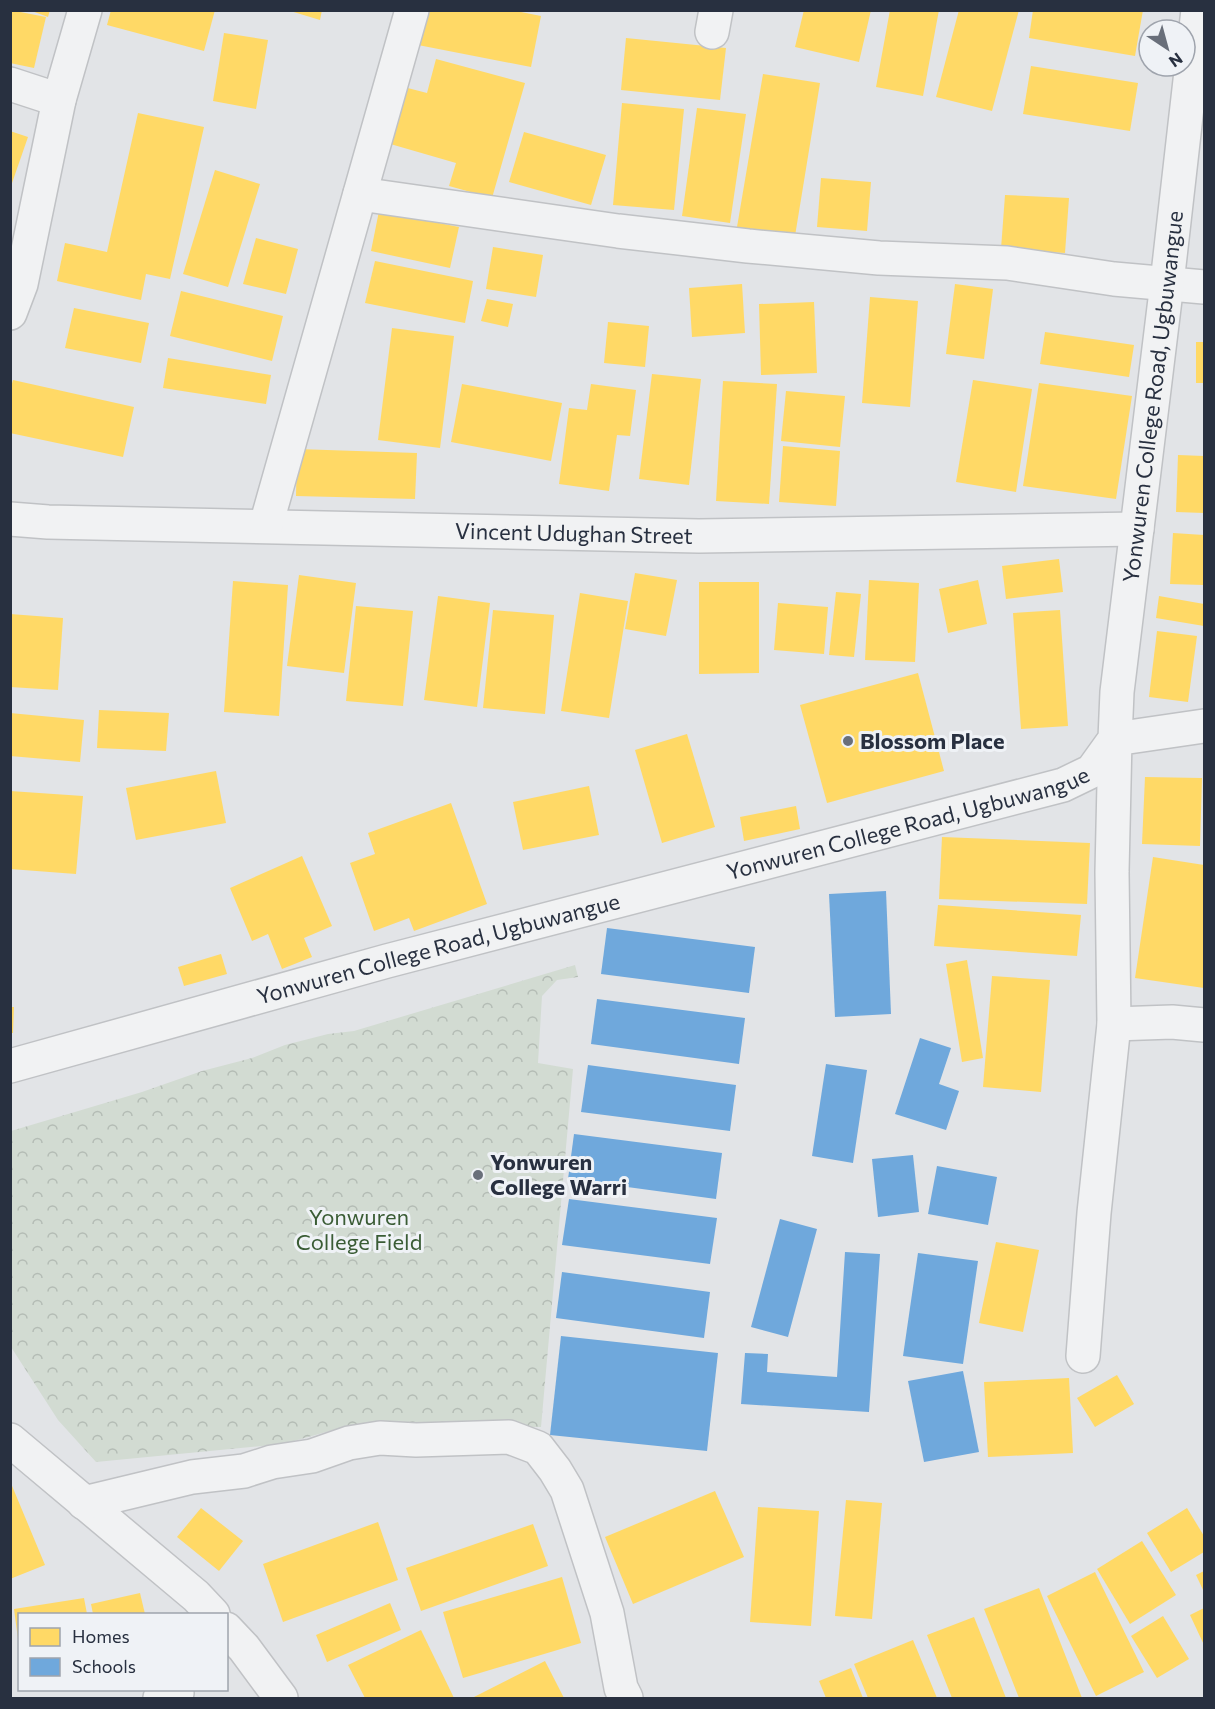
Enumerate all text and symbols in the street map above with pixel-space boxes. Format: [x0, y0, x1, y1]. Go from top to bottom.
north arrow [1137, 18, 1197, 78]
text: N [1166, 49, 1187, 72]
street label: Yonwuren College Road, Ugbuwangue [1116, 209, 1188, 584]
street label: Vincent Udughan Street [455, 517, 693, 549]
place label: Blossom Place [860, 727, 1005, 754]
marker: Blossom Place [841, 734, 855, 748]
street label: Yonwuren College Road, Ugbuwangue [723, 760, 1093, 885]
street label: Yonwuren College Road, Ugbuwangue [254, 887, 622, 1010]
place label: Yonwuren College Warri [490, 1148, 627, 1200]
marker: Yonwuren College Warri [471, 1168, 485, 1182]
park label: Yonwuren College Field [296, 1203, 422, 1255]
legend [18, 1613, 228, 1691]
text: Homes [72, 1625, 130, 1647]
text: Schools [72, 1655, 136, 1677]

